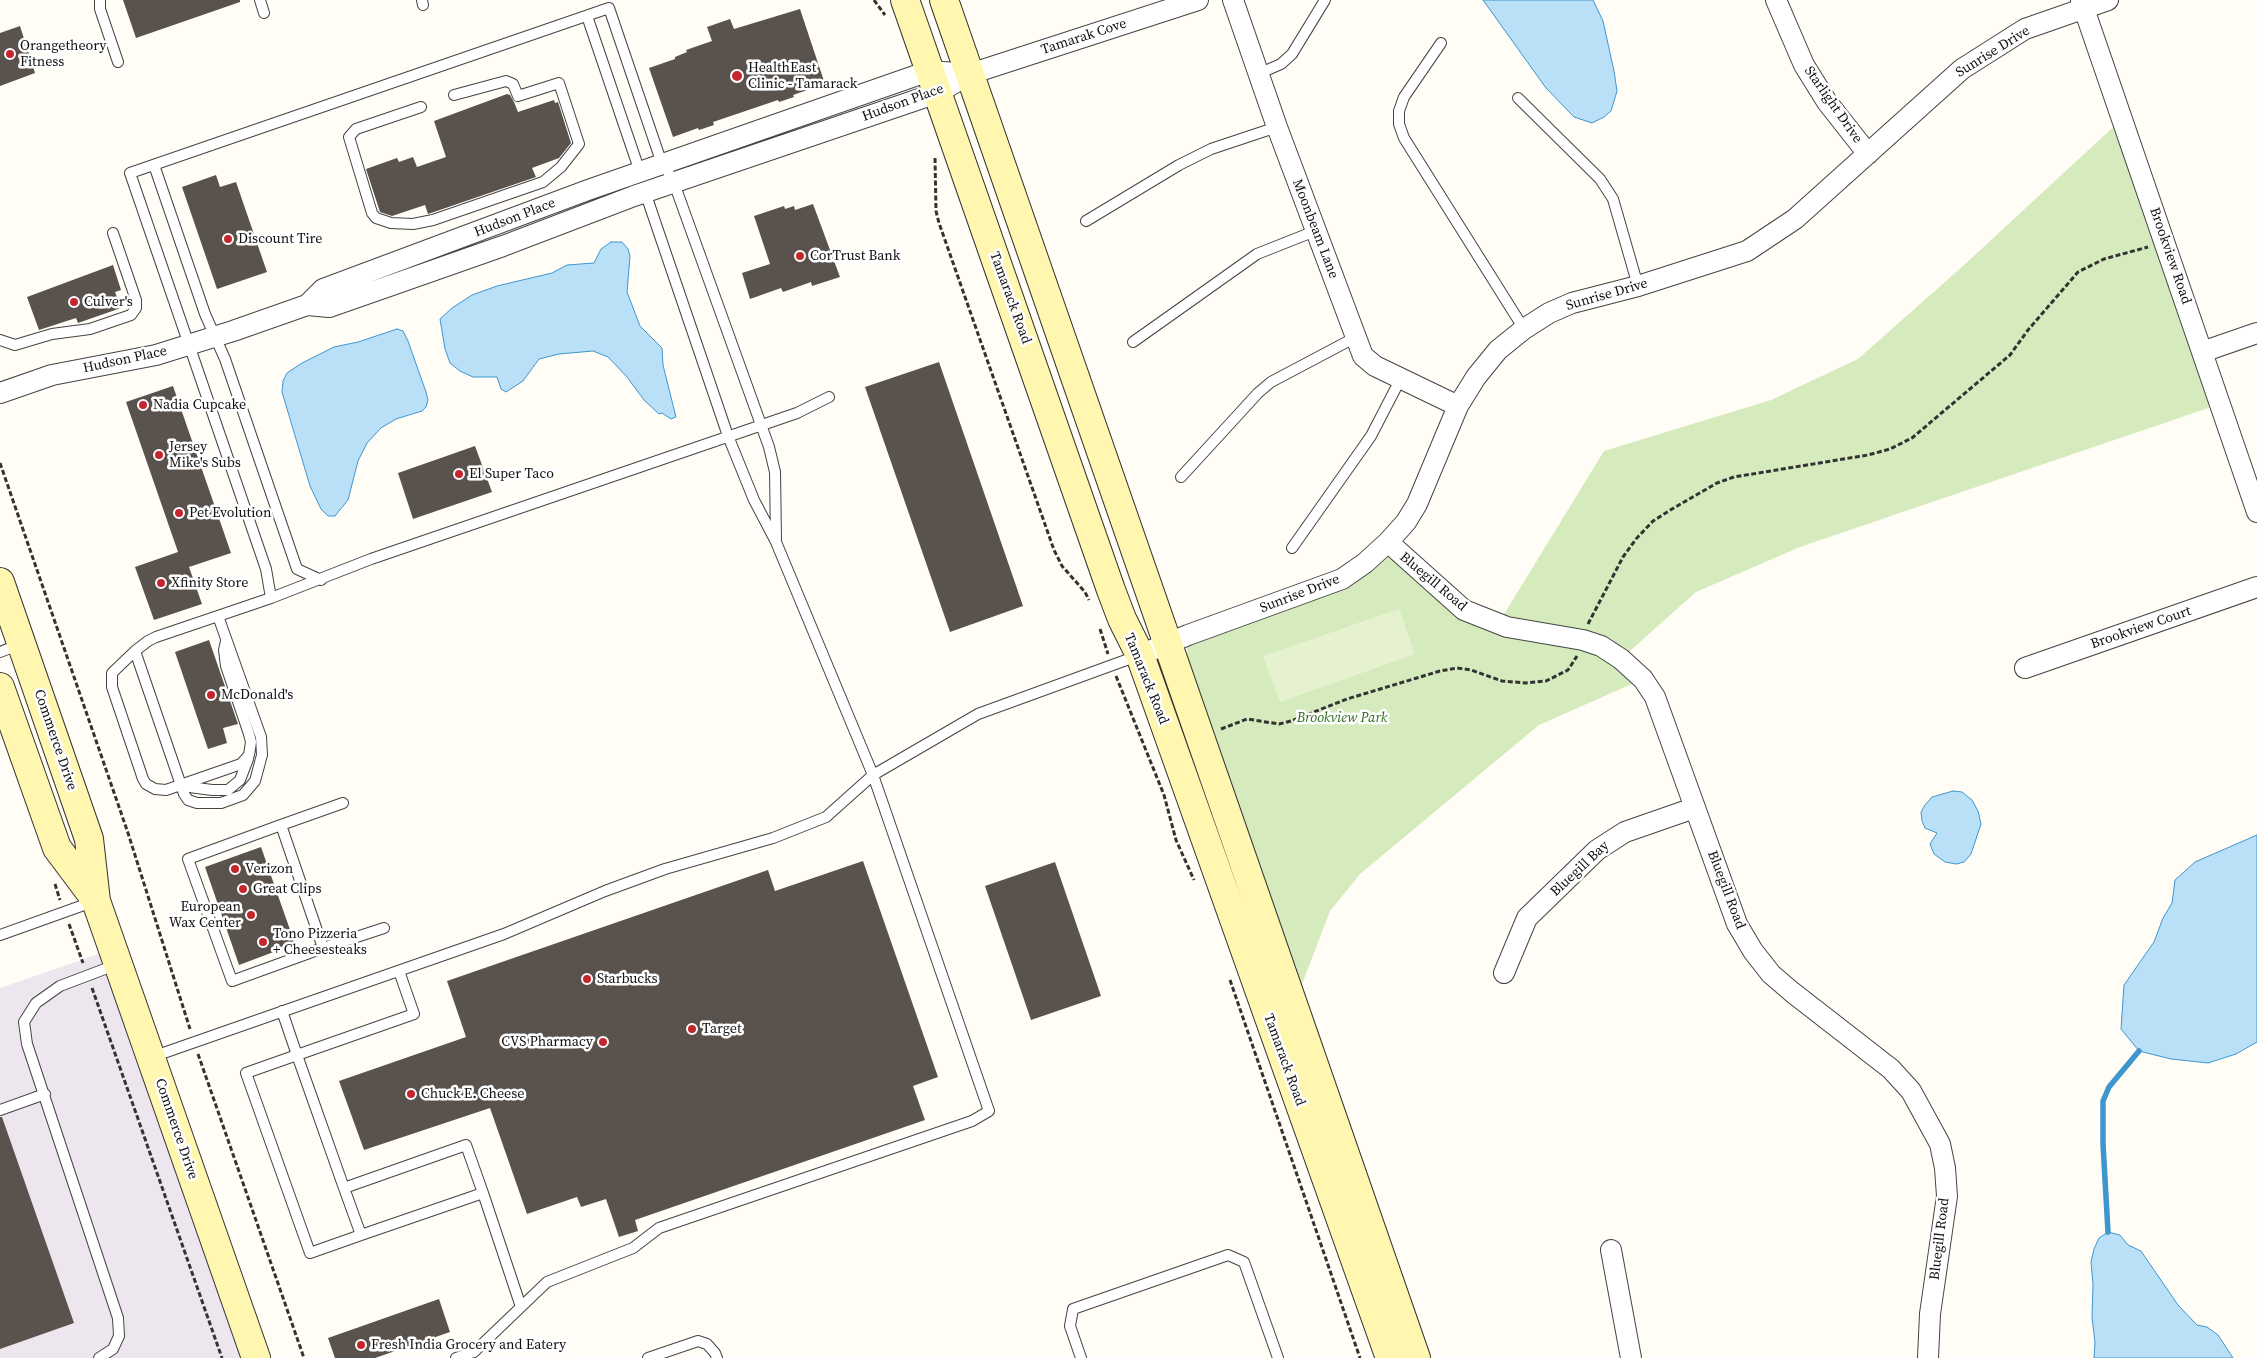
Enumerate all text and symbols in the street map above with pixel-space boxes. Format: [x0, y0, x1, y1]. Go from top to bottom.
street label: Tamarak Cove [1039, 15, 1129, 59]
street label: Sunrise Drive [1953, 23, 2033, 81]
place label: Orangetheory Fitness [20, 38, 106, 70]
marker: Orangetheory Fitness [4, 48, 16, 60]
place label: HealthEast Clinic - Tamarack [748, 60, 857, 92]
street label: Starlight Drive [1800, 63, 1866, 147]
marker: HealthEast Clinic - Tamarack [730, 69, 744, 83]
street label: Hudson Place [860, 80, 946, 126]
street label: Moonbeam Lane [1288, 177, 1342, 281]
street label: Hudson Place [472, 195, 558, 241]
street label: Brookview Road [2146, 205, 2194, 307]
place label: Discount Tire [238, 231, 323, 247]
marker: Discount Tire [222, 233, 234, 245]
place label: CorTrust Bank [810, 248, 900, 264]
marker: CorTrust Bank [794, 250, 806, 262]
street label: Tamarack Road [986, 250, 1034, 346]
street label: Sunrise Drive [1564, 275, 1650, 315]
place label: Culver's [84, 294, 133, 310]
marker: Culver's [68, 296, 80, 308]
street label: Hudson Place [81, 343, 169, 377]
place label: Nadia Cupcake [153, 397, 246, 413]
marker: Nadia Cupcake [137, 399, 149, 411]
place label: Jersey Mike's Subs [169, 439, 241, 472]
marker: Jersey Mike's Subs [153, 449, 165, 461]
place label: El Super Taco [469, 466, 554, 482]
marker: El Super Taco [453, 468, 465, 480]
place label: Pet Evolution [189, 505, 271, 521]
marker: Pet Evolution [173, 507, 185, 519]
street label: Bluegill Road [1396, 549, 1470, 615]
street label: Sunrise Drive [1258, 571, 1342, 617]
place label: Xfinity Store [171, 575, 248, 591]
marker: Xfinity Store [155, 577, 167, 589]
street label: Brookview Court [2089, 603, 2193, 653]
street label: Tamarack Road [1120, 631, 1172, 727]
street label: Commerce Drive [30, 687, 80, 793]
place label: McDonald's [221, 687, 293, 703]
marker: McDonald's [205, 689, 217, 701]
park label: Brookview Park [1297, 710, 1387, 726]
street label: Bluegill Bay [1547, 838, 1613, 900]
street label: Bluegill Road [1703, 848, 1749, 932]
place label: Verizon [245, 861, 293, 877]
marker: Verizon [229, 863, 241, 875]
place label: Great Clips [253, 881, 322, 897]
marker: Great Clips [237, 883, 249, 895]
place label: European Wax Center [169, 899, 241, 932]
marker: European Wax Center [245, 909, 257, 921]
place label: Tono Pizzeria + Cheesesteaks [273, 926, 367, 959]
marker: Tono Pizzeria + Cheesesteaks [257, 936, 269, 948]
place label: Starbucks [597, 971, 658, 987]
marker: Starbucks [581, 973, 593, 985]
street label: Tamarack Road [1260, 1012, 1308, 1108]
place label: Target [702, 1021, 742, 1037]
marker: Target [686, 1023, 698, 1035]
place label: CVS Pharmacy [501, 1034, 593, 1050]
marker: CVS Pharmacy [597, 1036, 609, 1048]
street label: Commerce Drive [151, 1076, 201, 1182]
place label: Chuck E. Cheese [421, 1086, 524, 1102]
marker: Chuck E. Cheese [405, 1088, 417, 1100]
street label: Bluegill Road [1927, 1197, 1953, 1281]
place label: Fresh India Grocery and Eatery [371, 1337, 566, 1353]
marker: Fresh India Grocery and Eatery [355, 1339, 367, 1351]

